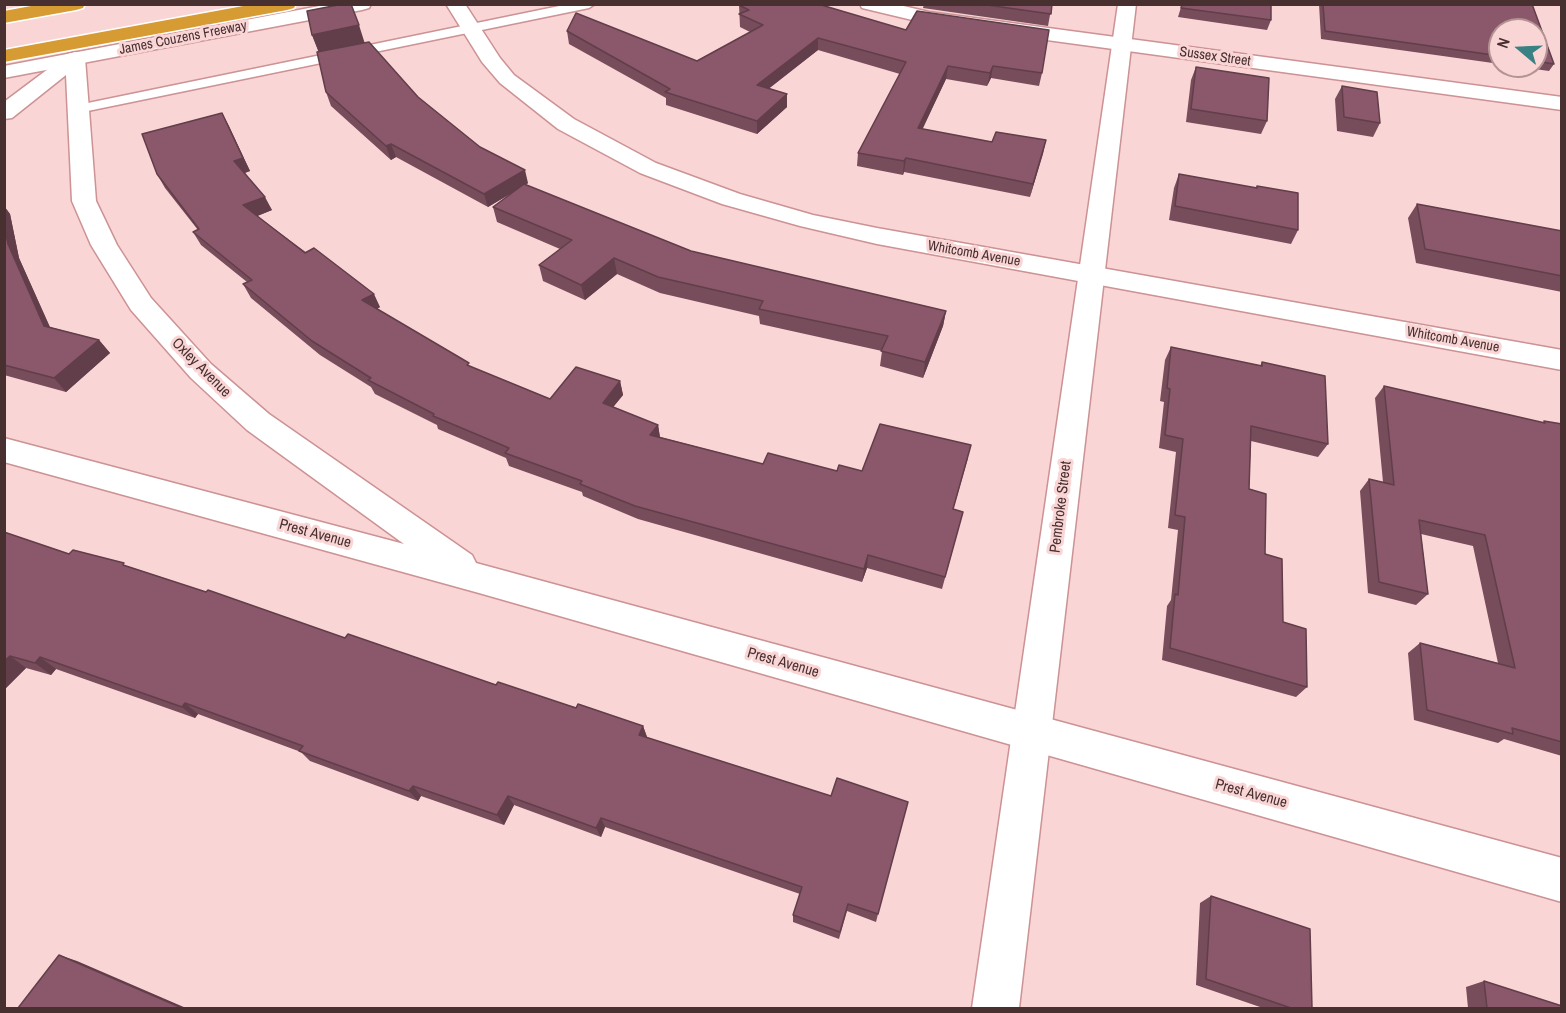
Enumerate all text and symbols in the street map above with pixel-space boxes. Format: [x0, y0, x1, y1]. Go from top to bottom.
street label: James Couzens Freeway [118, 17, 248, 59]
north arrow [1488, 18, 1548, 78]
text: N [1491, 35, 1515, 51]
street label: Sussex Street [1178, 44, 1252, 70]
street label: Whitcomb Avenue [926, 238, 1022, 270]
street label: Whitcomb Avenue [1405, 324, 1501, 356]
street label: Oxley Avenue [168, 335, 234, 401]
street label: Pembroke Street [1046, 460, 1076, 554]
street label: Prest Avenue [277, 516, 353, 552]
street label: Prest Avenue [745, 644, 821, 682]
street label: Prest Avenue [1213, 776, 1289, 812]

